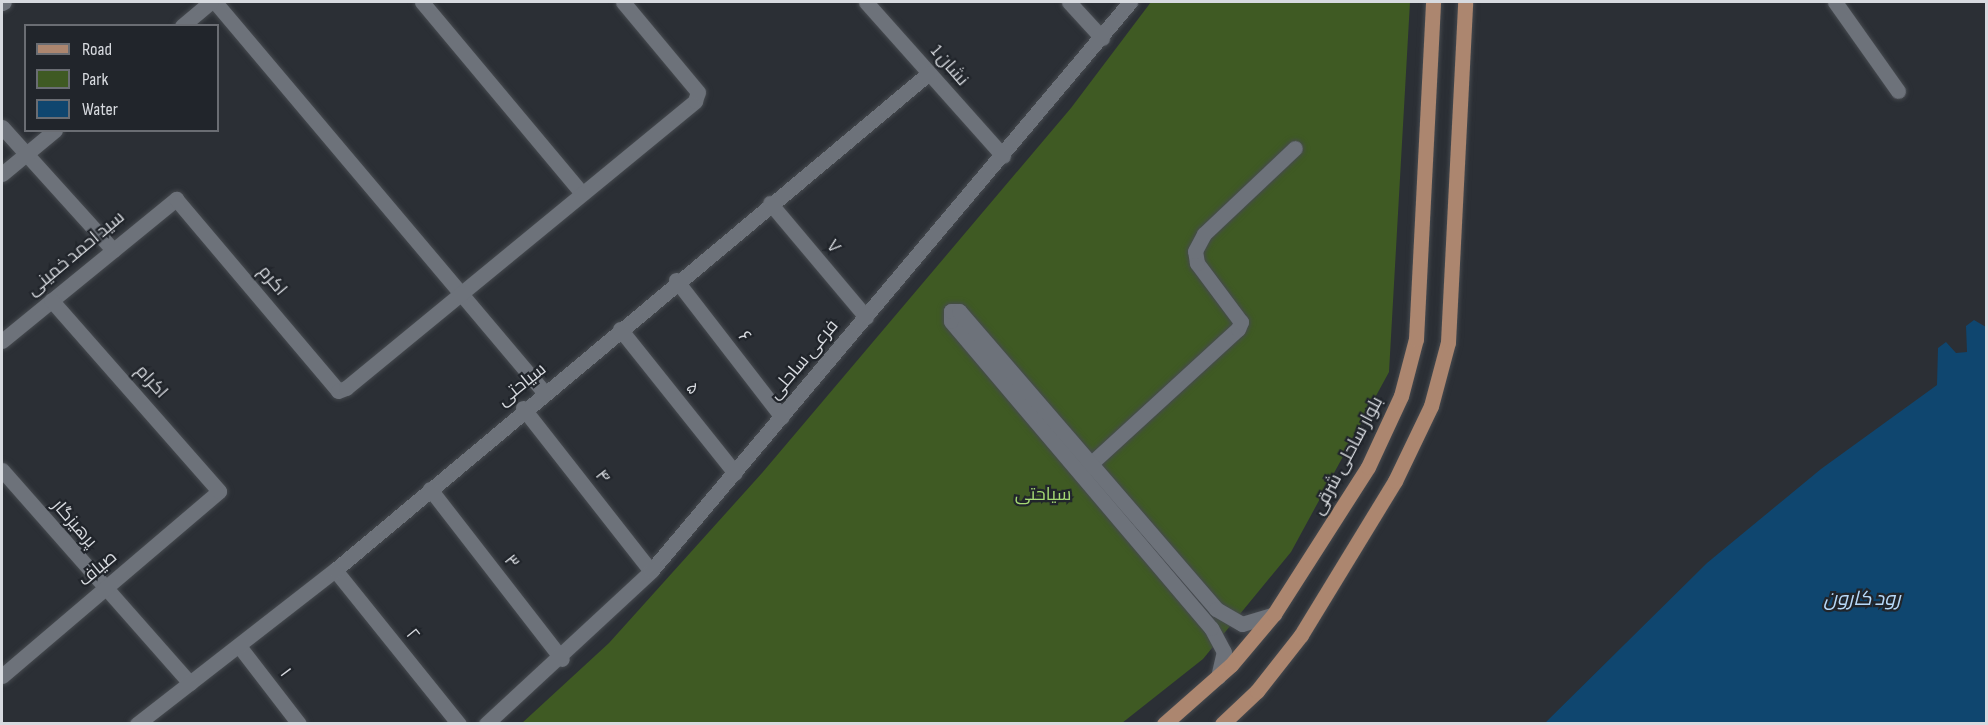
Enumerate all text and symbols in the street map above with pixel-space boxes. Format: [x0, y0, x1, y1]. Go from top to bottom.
legend [24, 24, 219, 132]
text: Road [82, 39, 112, 60]
street label: نشان 1 [926, 41, 972, 91]
text: Park [82, 69, 108, 90]
text: Water [82, 99, 118, 120]
street label: سید احمد خمینی [23, 207, 129, 301]
street label: ۷ [821, 236, 845, 258]
street label: اکرم [253, 262, 291, 300]
street label: فرعی ساحلی [764, 316, 844, 404]
street label: ۶ [733, 327, 755, 347]
street label: سیاحتی [493, 359, 551, 411]
street label: اکرام [130, 361, 172, 403]
street label: ۵ [680, 378, 704, 400]
street label: بلوار ساحلی شرقی [1308, 393, 1388, 519]
street label: ۴ [590, 466, 614, 488]
park label: سیاحتی [1015, 484, 1071, 506]
street label: پرهیزگار [47, 495, 101, 553]
street label: صیاف [74, 547, 122, 591]
street label: ۳ [499, 551, 523, 573]
water label: رود کارون [1824, 587, 1900, 611]
street label: ۲ [401, 625, 423, 645]
street label: ۱ [275, 664, 295, 682]

